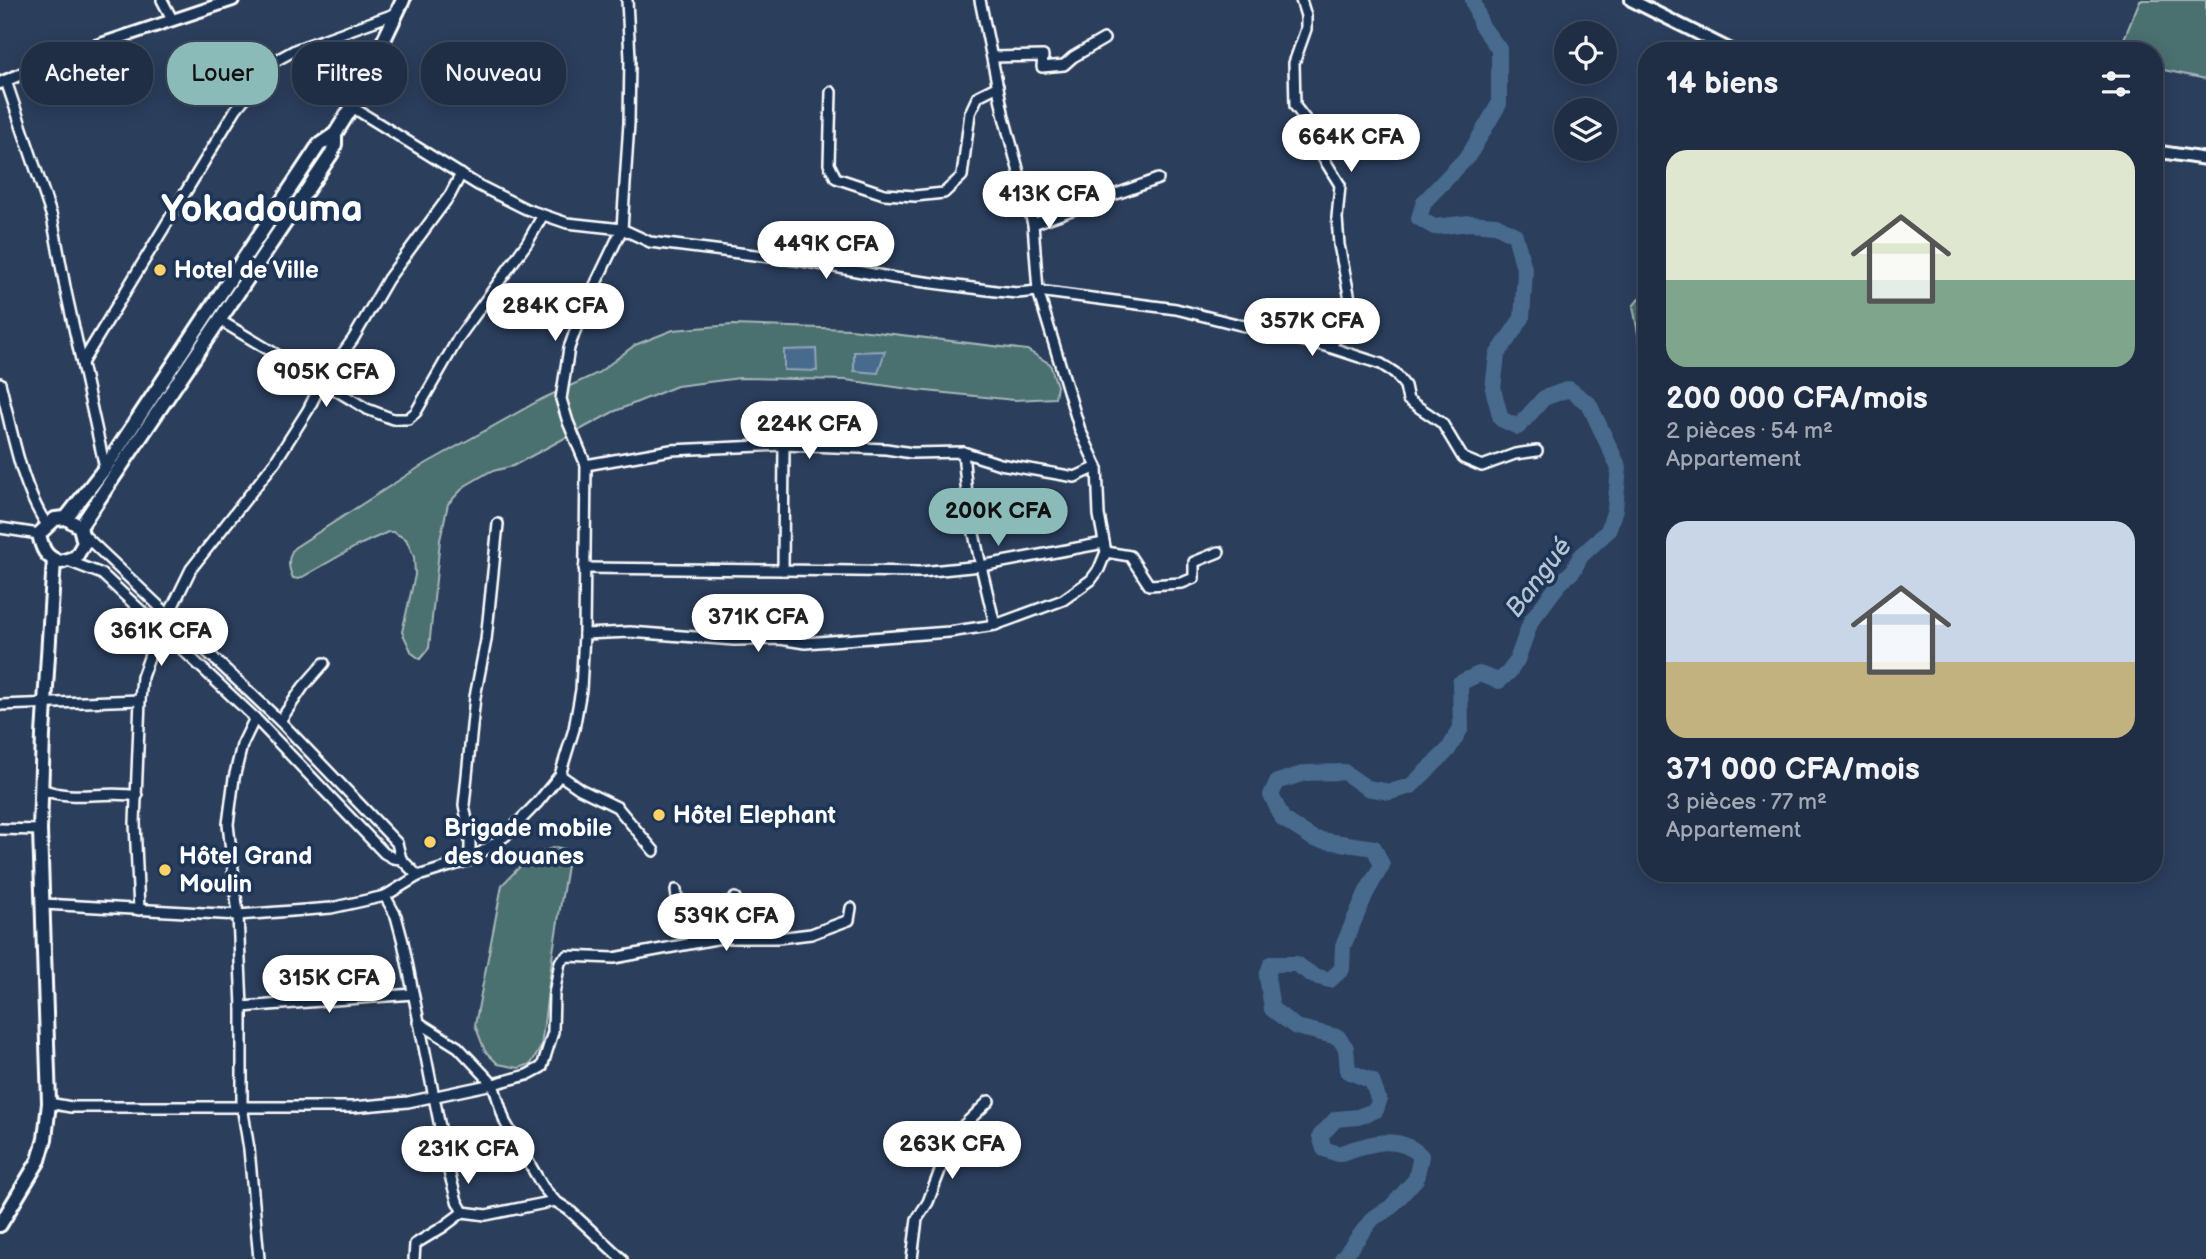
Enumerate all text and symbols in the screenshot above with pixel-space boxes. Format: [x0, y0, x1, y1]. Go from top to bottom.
map controls [1554, 21, 1617, 161]
button: locate [1554, 21, 1617, 84]
chip: Acheter [21, 42, 153, 105]
chip: Louer [167, 42, 278, 105]
chip: Filtres [292, 42, 407, 105]
chip: Nouveau [421, 42, 566, 105]
icon: filters [2097, 65, 2135, 103]
text: 14 biens [1666, 66, 1778, 102]
button: layers [1554, 98, 1617, 161]
pin: 664K CFA [1279, 114, 1423, 174]
text: 664K CFA [1298, 123, 1404, 151]
pin: 413K CFA [977, 172, 1121, 231]
text: 413K CFA [999, 180, 1099, 208]
district label: Yokadouma [161, 187, 363, 232]
icon: home [1838, 196, 1964, 322]
pin: 449K CFA [754, 222, 898, 281]
text: 449K CFA [773, 230, 879, 258]
place label: Hotel de Ville [174, 256, 319, 285]
marker: Hotel de Ville [152, 262, 168, 278]
pin: 284K CFA [483, 284, 627, 343]
text: 284K CFA [502, 292, 608, 320]
pin: 357K CFA [1240, 298, 1384, 358]
text: 357K CFA [1260, 307, 1364, 335]
pin: 905K CFA [254, 350, 398, 409]
text: 905K CFA [273, 358, 379, 386]
text: 200 000 CFA/mois [1666, 381, 1928, 417]
pin: 224K CFA [737, 402, 881, 461]
text: 224K CFA [757, 410, 861, 438]
text: 2 pièces · 54 m² [1666, 417, 1833, 445]
text: Appartement [1666, 445, 1801, 473]
pin: 200K CFA [926, 489, 1070, 548]
text: 200K CFA [945, 497, 1051, 525]
water label: Bangué [1499, 532, 1579, 624]
icon: home [1838, 567, 1964, 693]
pin: 371K CFA [686, 594, 830, 654]
text: 371K CFA [708, 603, 808, 631]
pin: 361K CFA [89, 608, 233, 668]
text: 361K CFA [110, 617, 212, 645]
text: 371 000 CFA/mois [1666, 752, 1920, 788]
text: 3 pièces · 77 m² [1666, 788, 1827, 816]
place label: Hôtel Elephant [673, 801, 836, 830]
marker: Hôtel Elephant [651, 807, 667, 823]
place label: Brigade mobile des douanes [444, 814, 612, 871]
text: Appartement [1666, 816, 1801, 844]
marker: Brigade mobile des douanes [422, 834, 438, 850]
place label: Hôtel Grand Moulin [179, 842, 312, 899]
marker: Hôtel Grand Moulin [157, 862, 173, 878]
pin: 539K CFA [654, 894, 798, 953]
text: 539K CFA [674, 902, 778, 930]
pin: 315K CFA [257, 956, 401, 1015]
text: 315K CFA [278, 964, 380, 992]
pin: 263K CFA [880, 1122, 1024, 1181]
pin: 231K CFA [396, 1126, 540, 1186]
text: 263K CFA [899, 1130, 1005, 1158]
text: 231K CFA [418, 1135, 518, 1163]

